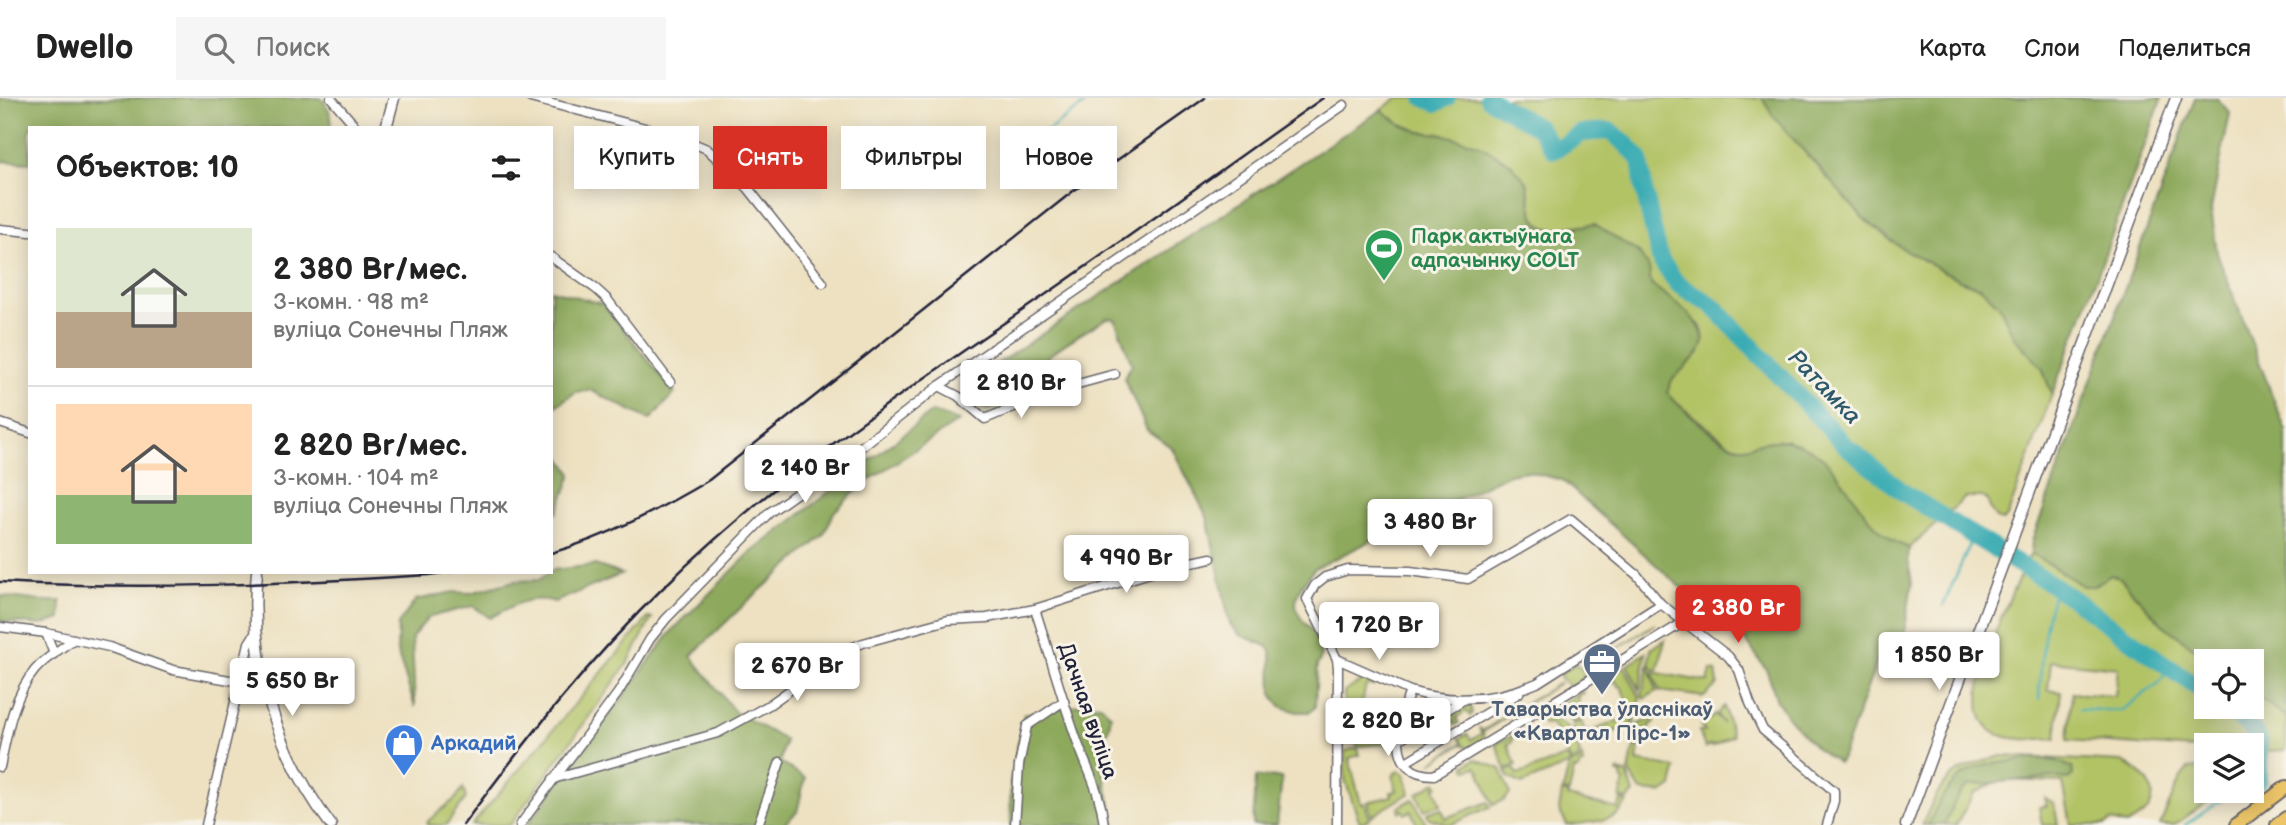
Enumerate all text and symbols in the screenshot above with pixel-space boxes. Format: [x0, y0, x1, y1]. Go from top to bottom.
search box [176, 17, 666, 80]
text: Dwello [35, 28, 134, 68]
icon: search [200, 29, 238, 67]
text: Поиск [256, 33, 330, 64]
text: Карта [1919, 34, 1986, 63]
text: Слои [2024, 34, 2080, 63]
text: Поделиться [2118, 34, 2251, 63]
chip: Купить [574, 126, 699, 189]
chip: Снять [713, 126, 827, 189]
chip: Фильтры [841, 126, 986, 189]
chip: Новое [1000, 126, 1117, 189]
icon: filters [487, 149, 525, 187]
text: Объектов: 10 [56, 150, 239, 186]
place label: Парк актыўнага адпачынку COLT [1411, 224, 1579, 273]
sports icon: Парк актыўнага адпачынку COLT [1363, 227, 1405, 282]
text: 2 380 Br/мес. [273, 252, 467, 288]
icon: home [112, 256, 196, 340]
text: 3-комн. · 98 m² [273, 288, 429, 316]
text: вуліца Сонечны Пляж [273, 316, 508, 344]
water label: Ратамка [1781, 344, 1867, 430]
pin: 2 810 Br [949, 360, 1093, 420]
text: 2 810 Br [976, 369, 1066, 397]
text: 2 820 Br/мес. [273, 428, 467, 464]
icon: home [112, 432, 196, 516]
pin: 2 140 Br [733, 446, 877, 505]
text: 2 140 Br [760, 454, 850, 482]
text: 3-комн. · 104 m² [273, 464, 439, 492]
text: вуліца Сонечны Пляж [273, 492, 508, 520]
pin: 3 480 Br [1358, 500, 1502, 559]
text: 3 480 Br [1384, 508, 1476, 536]
pin: 4 990 Br [1054, 536, 1198, 595]
text: 4 990 Br [1080, 544, 1172, 572]
pin: 2 380 Br [1666, 586, 1810, 645]
text: 2 380 Br [1691, 594, 1785, 622]
pin: 1 720 Br [1307, 602, 1451, 662]
text: 1 720 Br [1335, 611, 1423, 639]
pin: 1 850 Br [1867, 632, 2011, 692]
street label: Дачная вуліца [1053, 640, 1123, 783]
office icon: Таварыства ўласнікаў «Квартал Пірс-1» [1581, 641, 1623, 696]
text: 1 850 Br [1895, 641, 1983, 669]
pin: 2 670 Br [725, 644, 869, 703]
map controls [2194, 649, 2264, 803]
button: locate [2194, 649, 2264, 719]
text: 2 670 Br [751, 652, 843, 680]
pin: 5 650 Br [220, 658, 364, 718]
text: 5 650 Br [246, 667, 338, 695]
place label: Таварыства ўласнікаў «Квартал Пірс-1» [1491, 697, 1713, 746]
pin: 2 820 Br [1316, 698, 1460, 758]
text: 2 820 Br [1341, 707, 1435, 735]
shop icon: Аркадий [383, 722, 425, 777]
place label: Аркадий [430, 731, 516, 756]
button: layers [2194, 733, 2264, 803]

